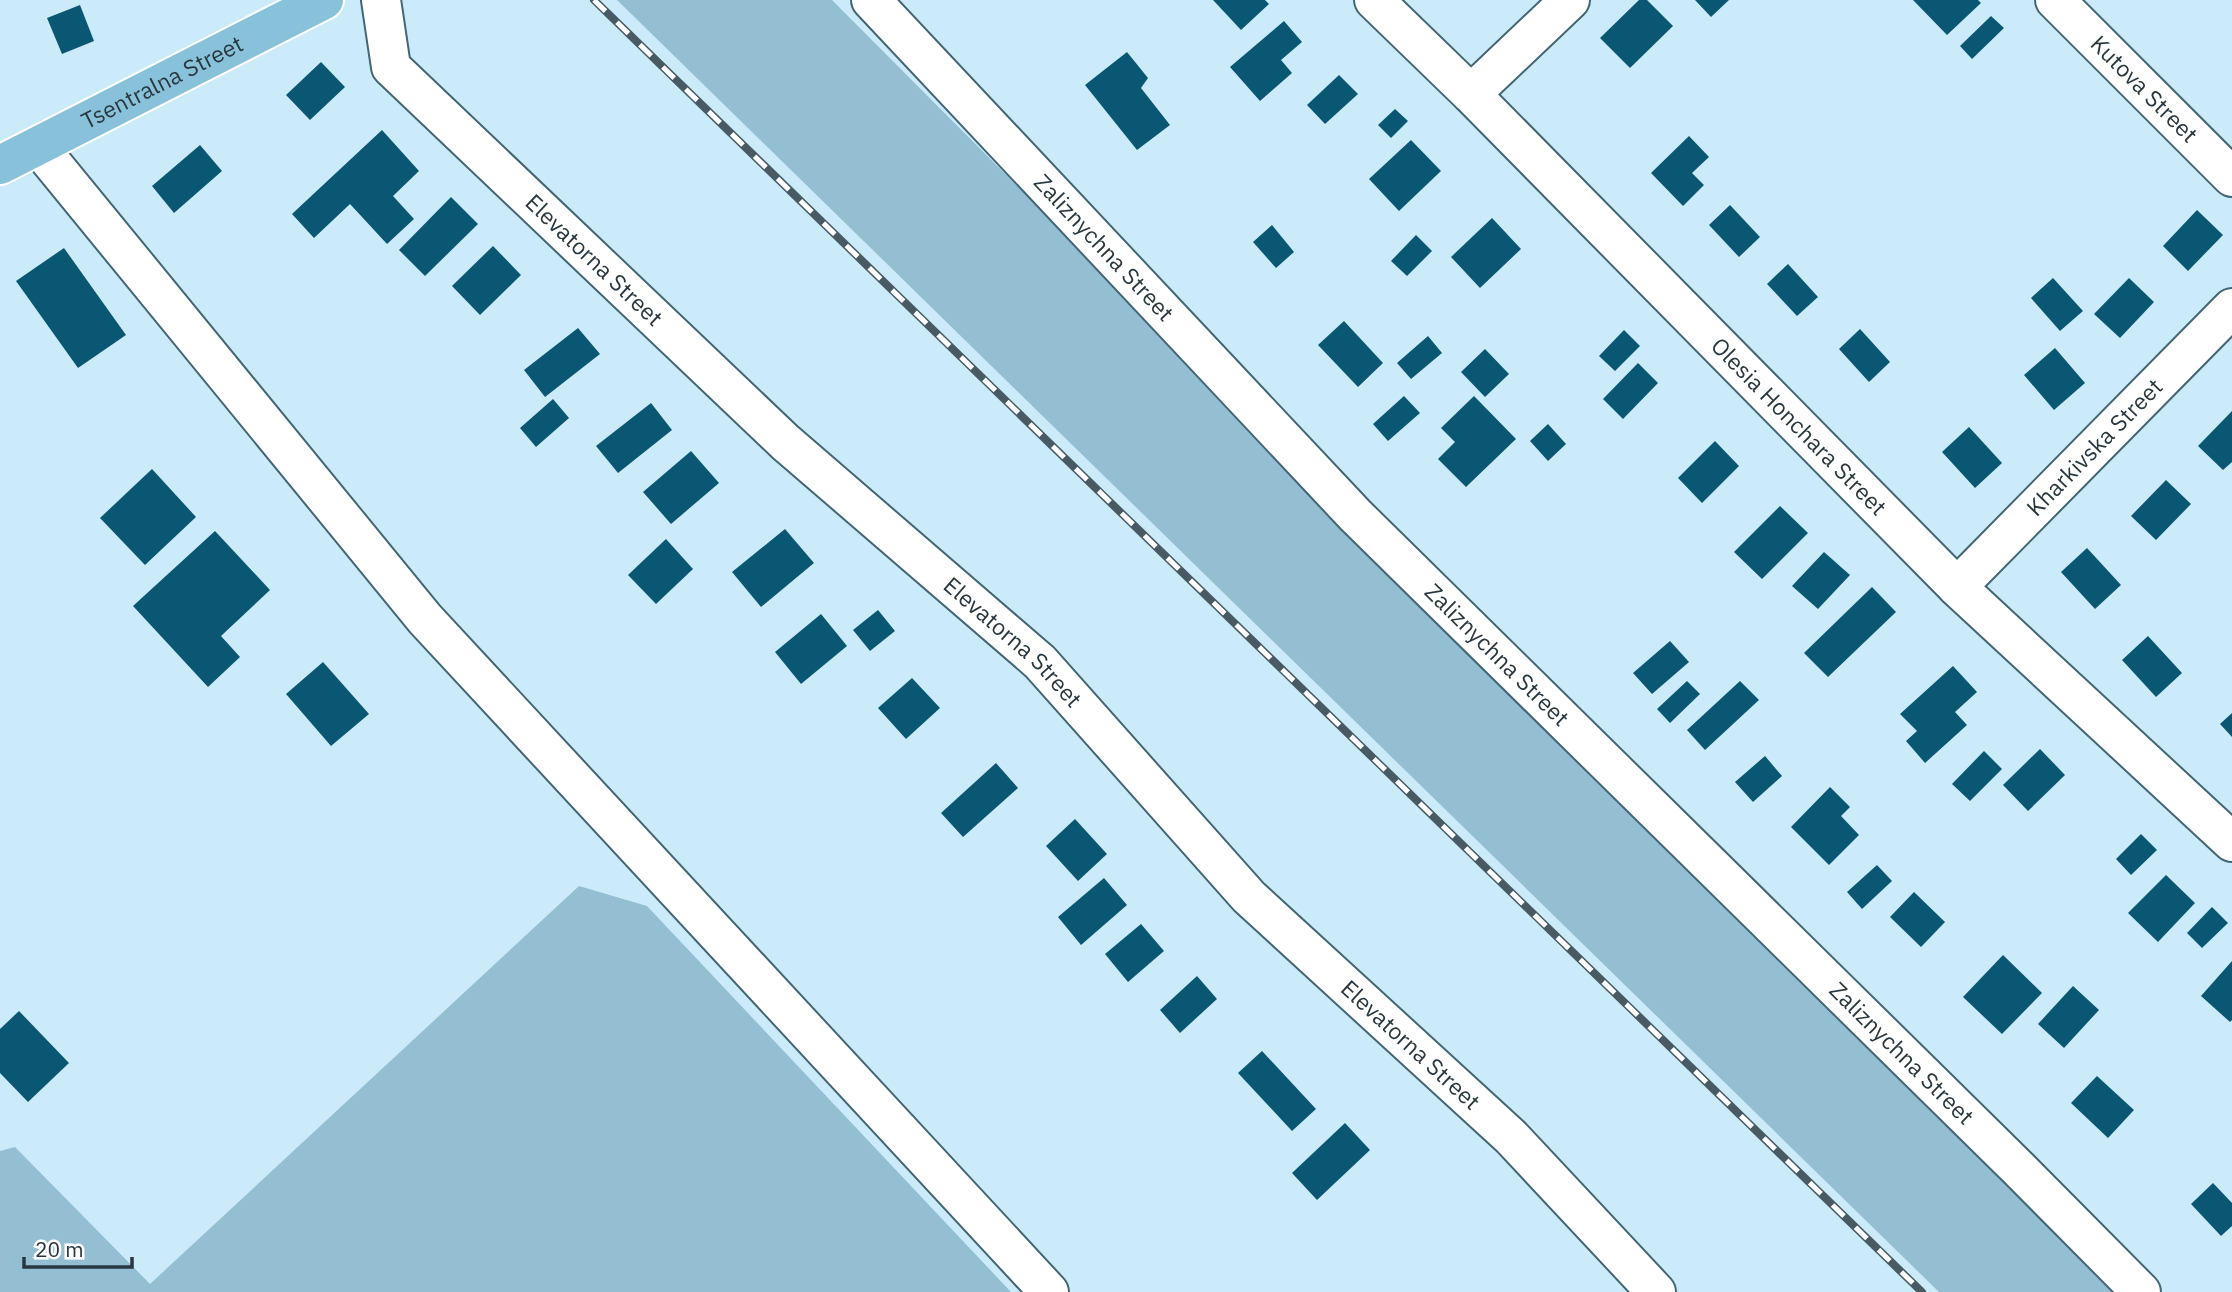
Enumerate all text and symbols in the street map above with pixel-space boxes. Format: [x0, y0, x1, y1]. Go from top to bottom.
street label: Tsentralna Street [76, 28, 248, 135]
street label: Kutova Street [2085, 28, 2205, 149]
street label: Zaliznychna Street [1028, 167, 1181, 327]
street label: Elevatorna Street [520, 187, 670, 332]
street label: Olesia Honchara Street [1705, 330, 1894, 521]
street label: Kharkivska Street [2019, 371, 2168, 522]
street label: Elevatorna Street [938, 570, 1089, 713]
street label: Zaliznychna Street [1419, 576, 1576, 732]
street label: Elevatorna Street [1335, 973, 1487, 1116]
street label: Zaliznychna Street [1824, 975, 1981, 1130]
scale bar [24, 1226, 133, 1270]
text: 20 m [35, 1235, 84, 1263]

